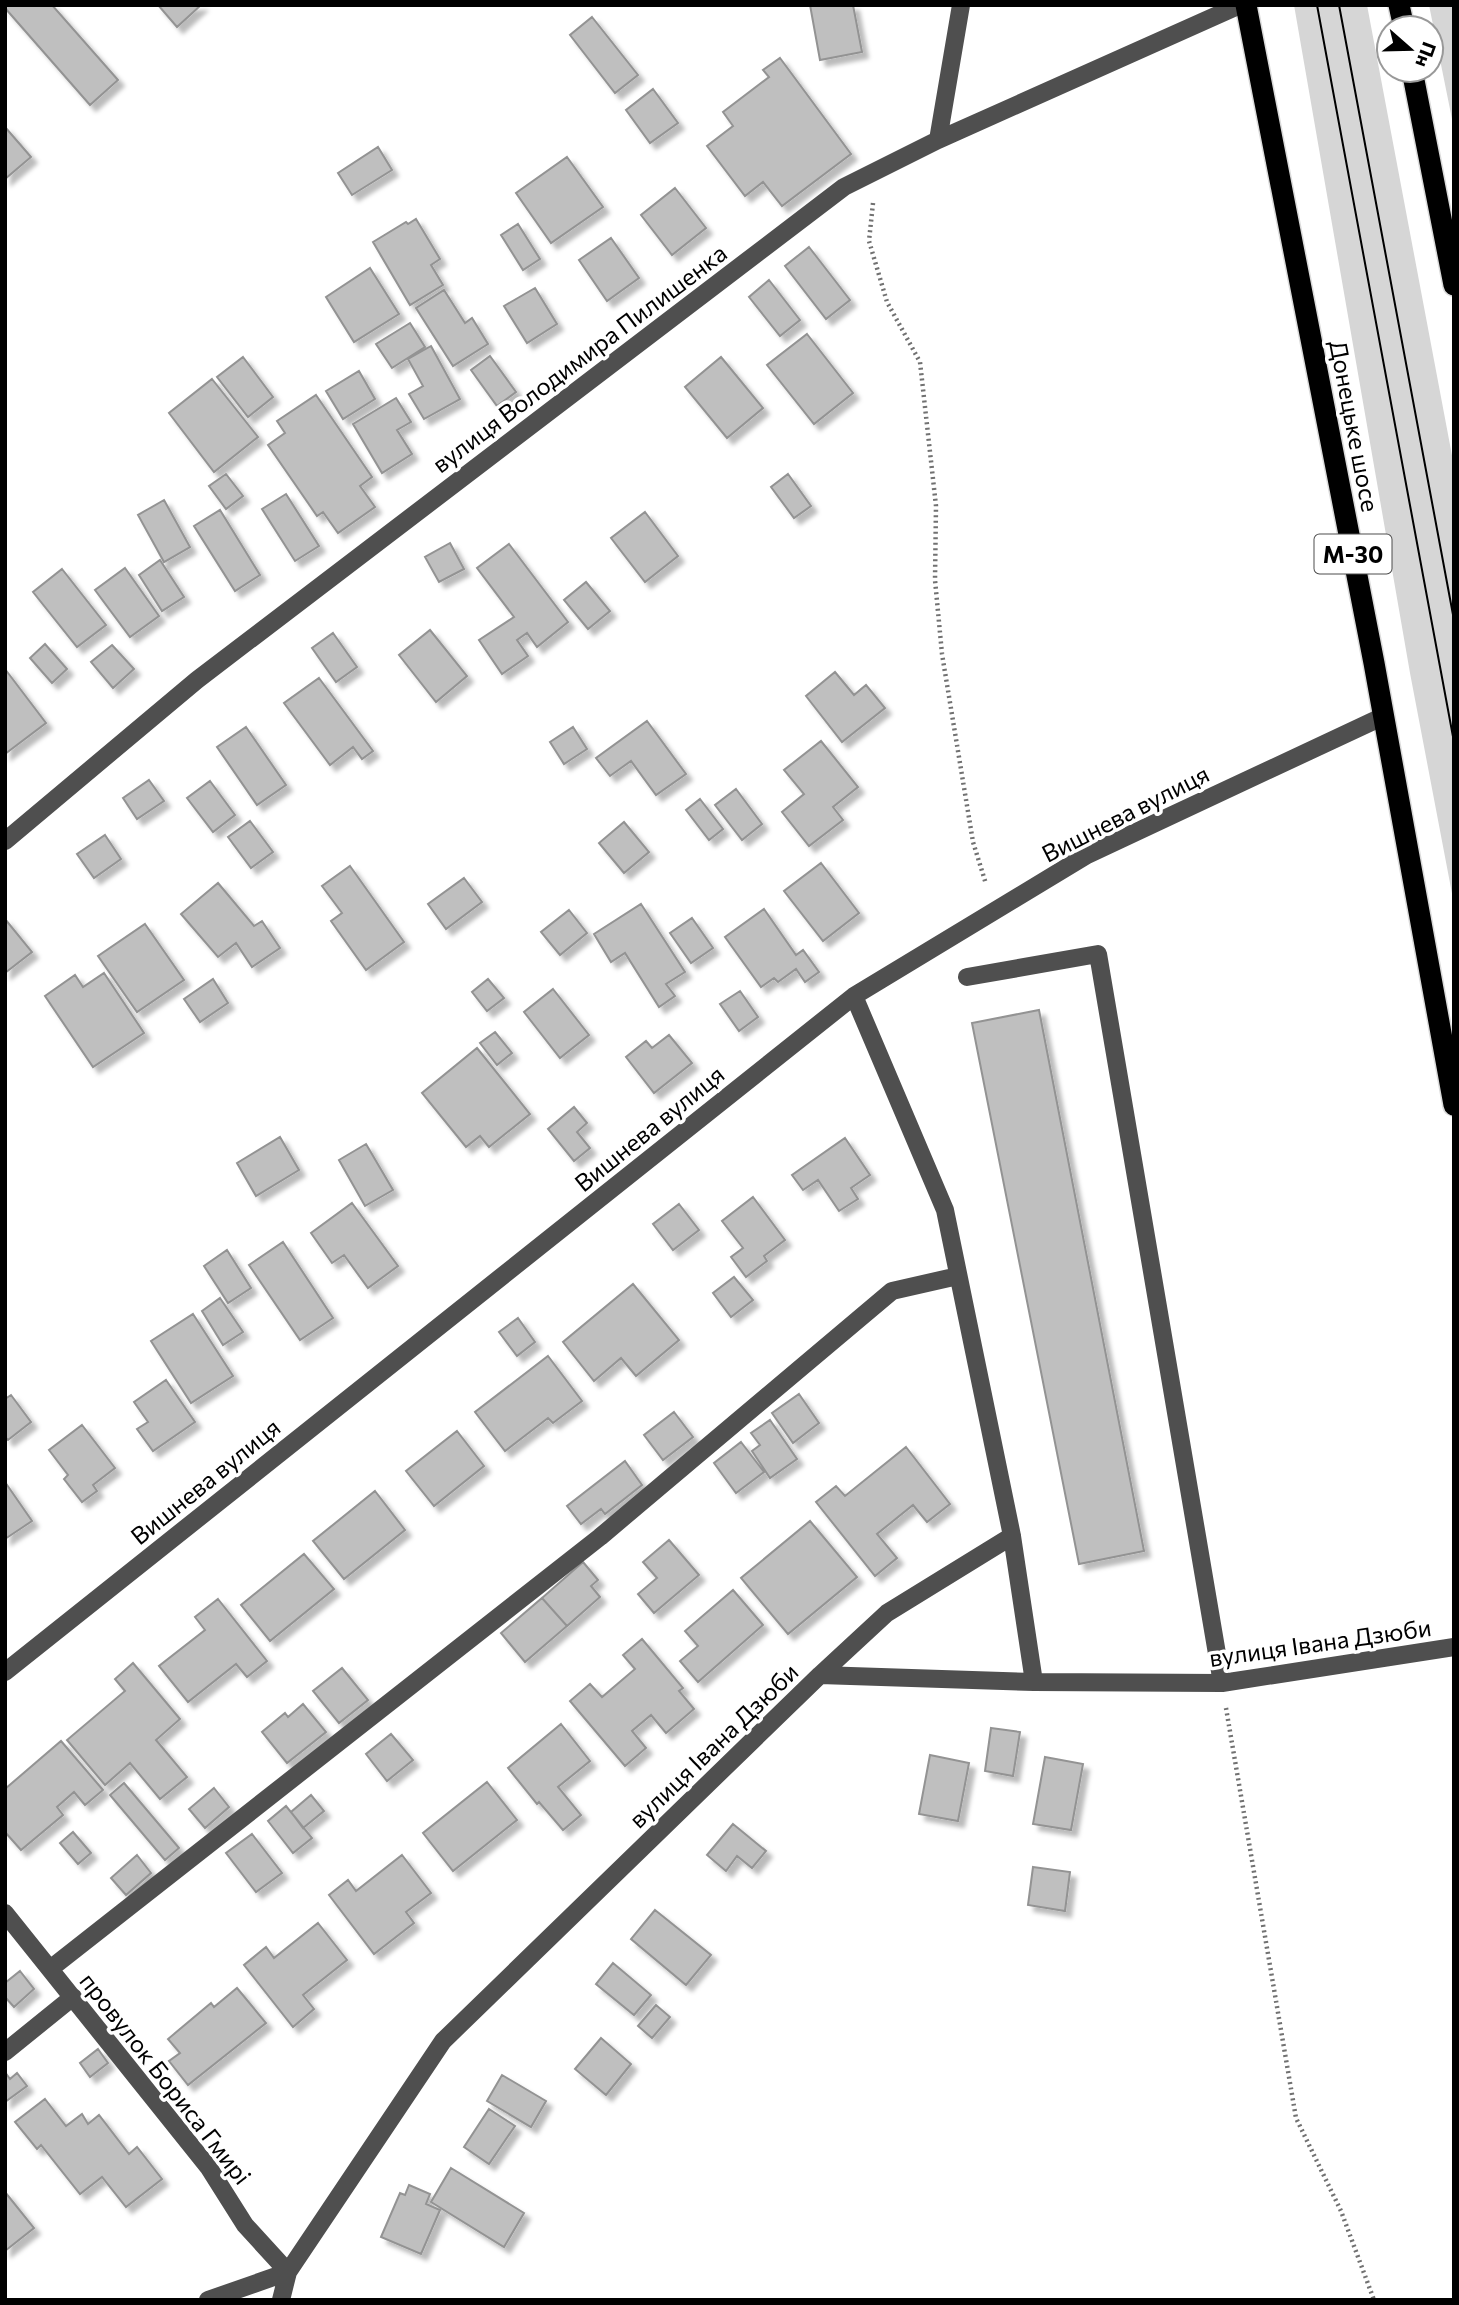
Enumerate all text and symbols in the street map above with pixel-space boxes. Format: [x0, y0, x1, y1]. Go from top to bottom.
north arrow [1375, 14, 1445, 84]
text: Пн [1411, 39, 1442, 71]
street label: вулиця Володимира Пилишенка [426, 238, 732, 478]
street label: Донецьке шосе [1324, 338, 1386, 514]
road number: М-30 [1314, 534, 1392, 574]
street label: Вишнева вулиця [1037, 758, 1213, 868]
street label: Вишнева вулиця [568, 1059, 730, 1197]
street label: Вишнева вулиця [124, 1412, 286, 1550]
street label: вулиця Івана Дзюби [1207, 1612, 1433, 1672]
street label: вулиця Івана Дзюби [622, 1657, 804, 1833]
street label: провулок Бориса Гмирі [74, 1966, 258, 2190]

